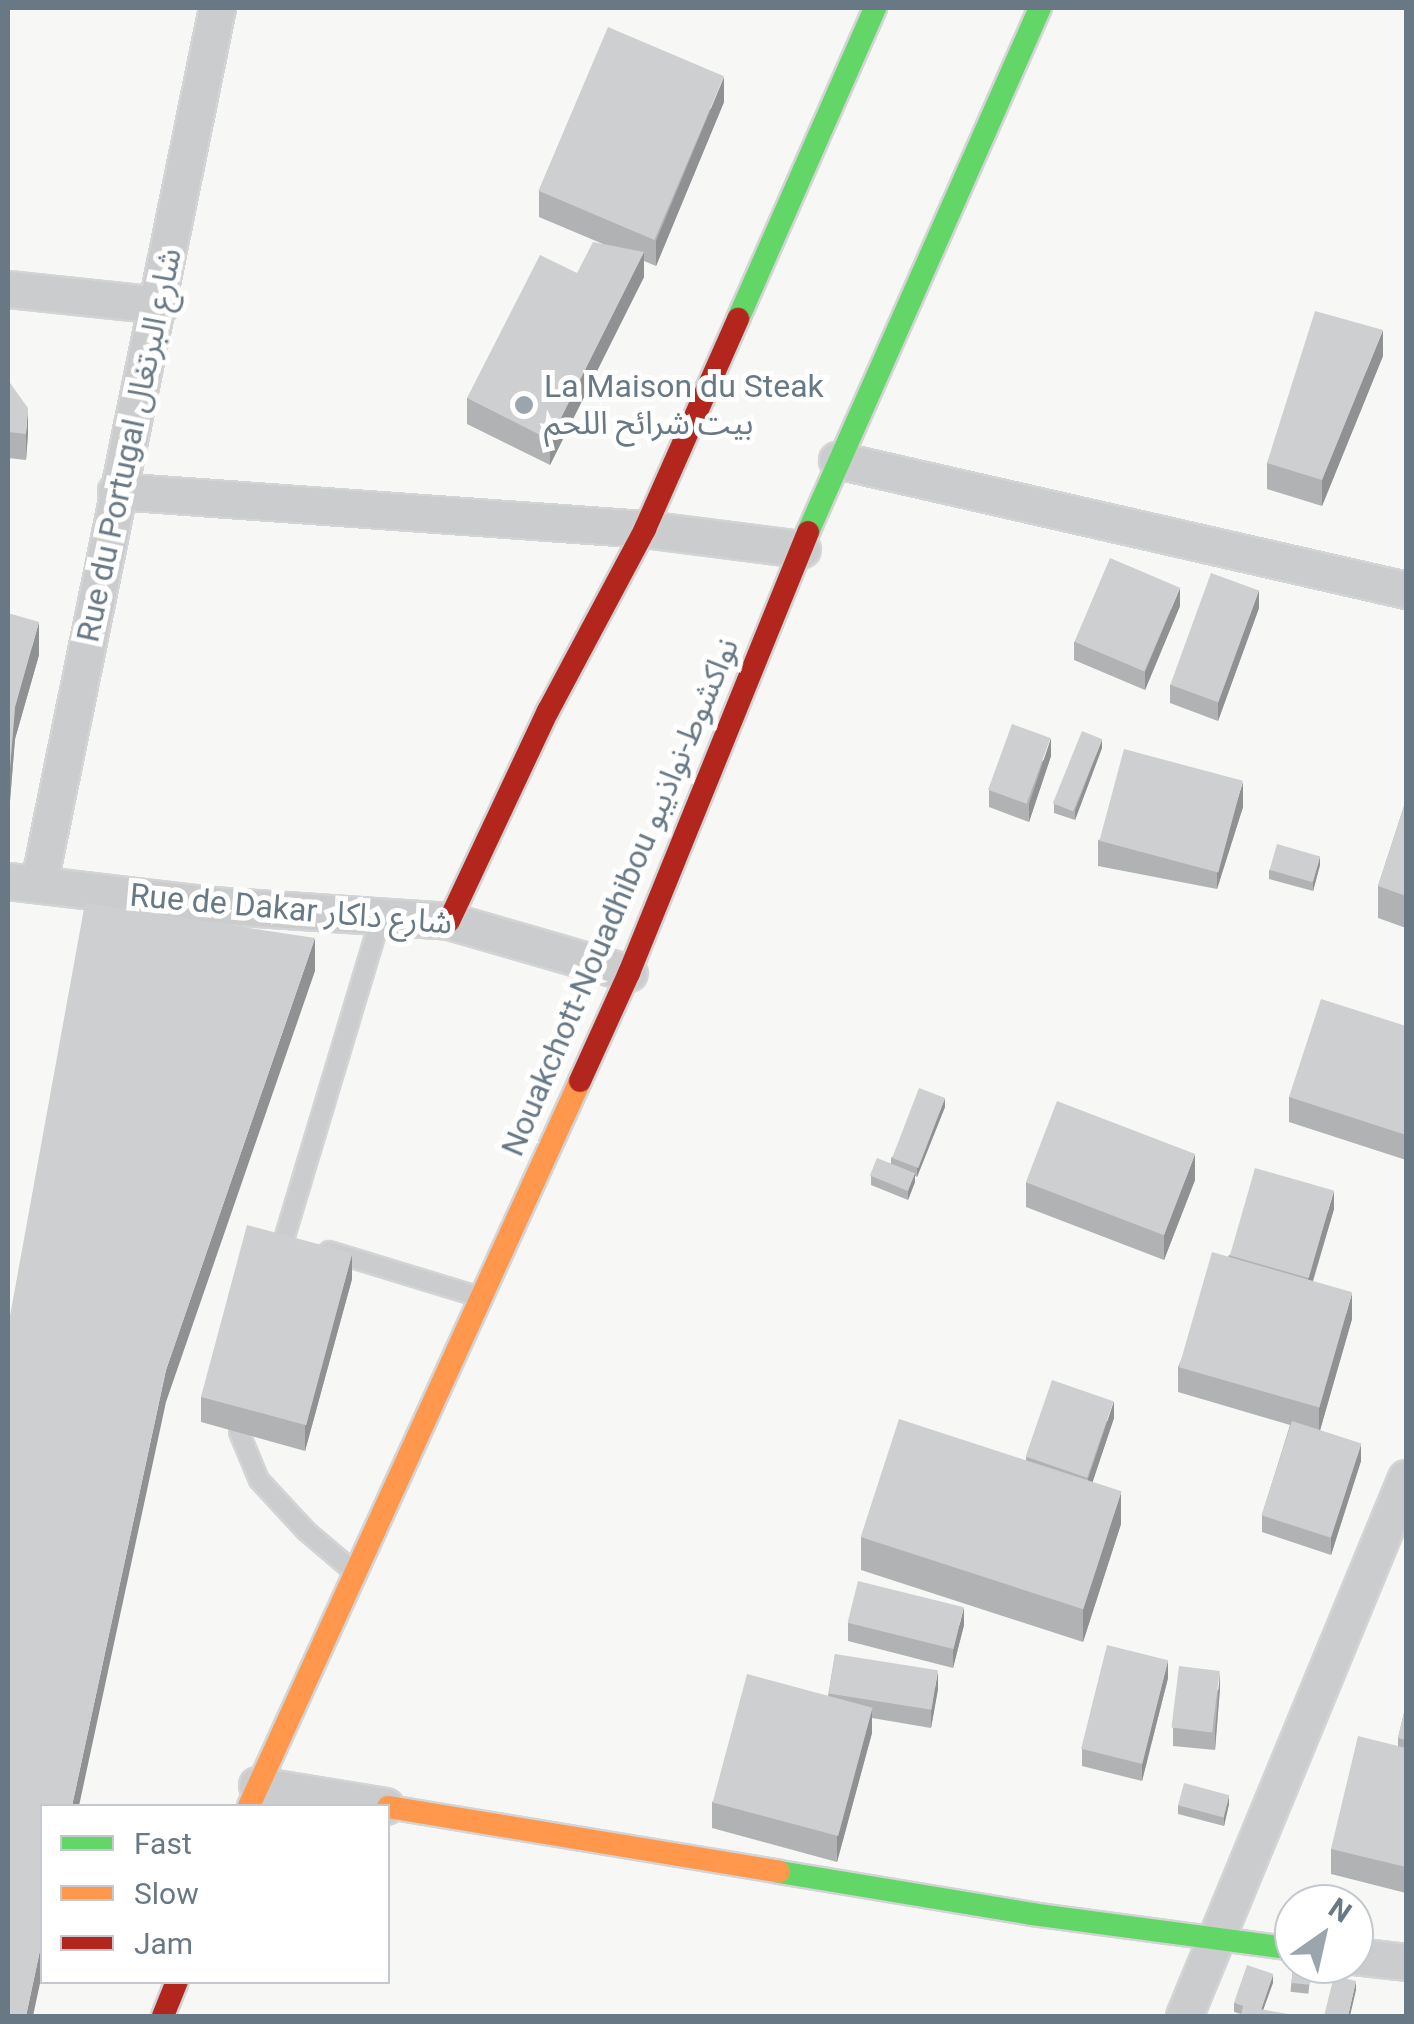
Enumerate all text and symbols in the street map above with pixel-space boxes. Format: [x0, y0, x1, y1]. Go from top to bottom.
street label: Rue du Portugal شارع البرتغال [68, 245, 190, 645]
place label: La Maison du Steak بيت شرائح اللحم [544, 368, 824, 443]
marker: La Maison du Steak بيت شرائح اللحم [513, 394, 535, 416]
street label: Nouakchott-Nouadhibou نواكشوط-نواذيبو [493, 632, 747, 1162]
street label: Rue de Dakar شارع داكار [128, 876, 454, 942]
legend [40, 1804, 390, 1984]
text: Fast [134, 1826, 192, 1861]
text: Slow [134, 1876, 199, 1911]
north arrow [1274, 1884, 1374, 1984]
text: N [1323, 1891, 1357, 1930]
text: Jam [134, 1926, 193, 1961]

